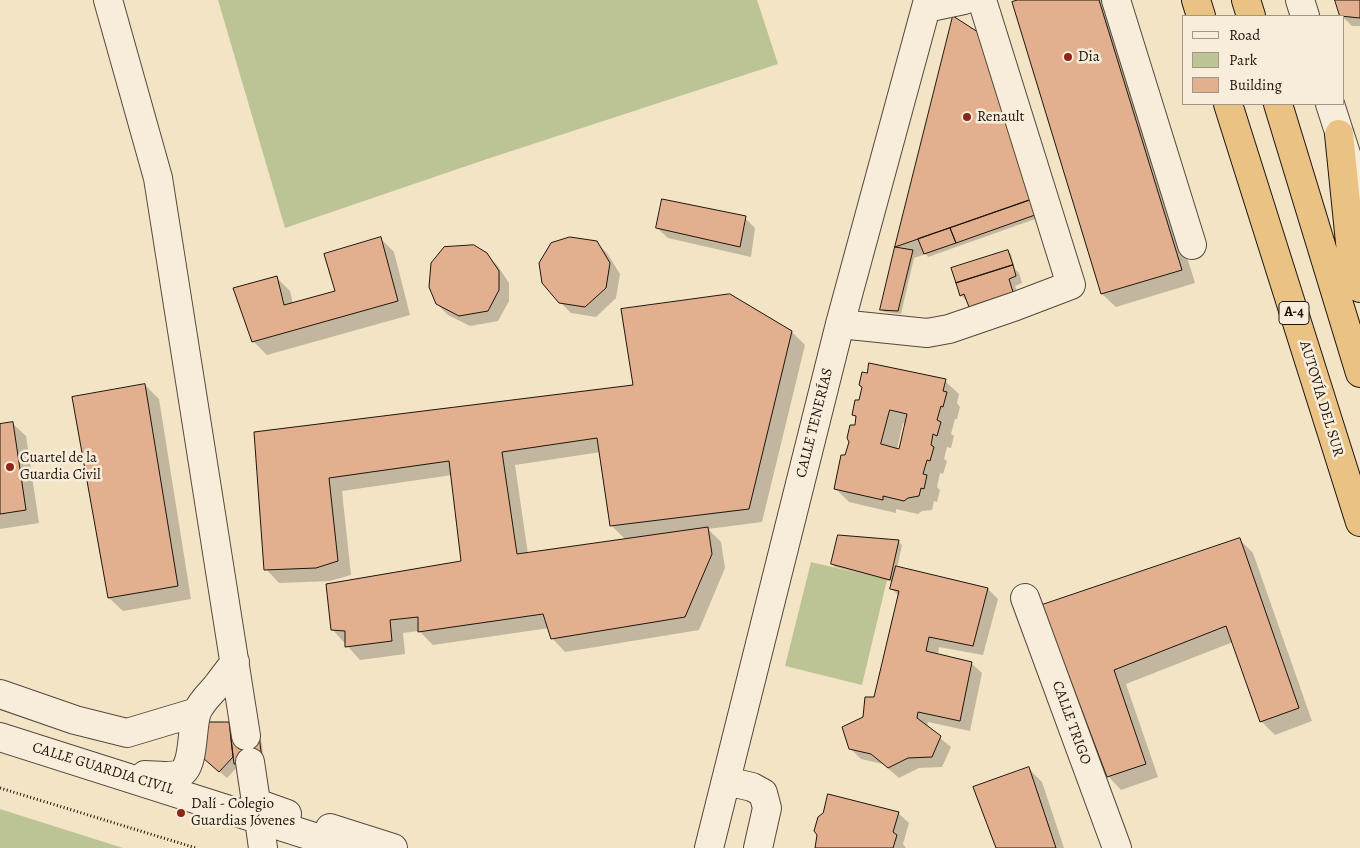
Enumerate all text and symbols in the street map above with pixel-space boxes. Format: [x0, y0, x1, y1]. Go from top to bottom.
legend [1182, 15, 1345, 105]
text: Road [1229, 25, 1260, 45]
place label: Dia [1078, 48, 1100, 66]
text: Park [1229, 50, 1257, 70]
marker: Dia [1062, 51, 1074, 63]
text: Building [1229, 75, 1282, 95]
place label: Renault [977, 108, 1024, 126]
marker: Renault [961, 111, 973, 123]
road number: A-4 [1279, 302, 1309, 324]
street label: AUTOVÍA DEL SUR [1295, 339, 1347, 459]
street label: CALLE TENERÍAS [793, 366, 837, 480]
place label: Cuartel de la Guardia Civil [20, 449, 101, 484]
marker: Cuartel de la Guardia Civil [4, 461, 16, 473]
street label: CALLE TRIGO [1048, 679, 1094, 767]
street label: CALLE GUARDIA CIVIL [30, 739, 176, 799]
place label: Dalí - Colegio Guardias Jóvenes [191, 795, 295, 830]
marker: Dalí - Colegio Guardias Jóvenes [175, 807, 187, 819]

